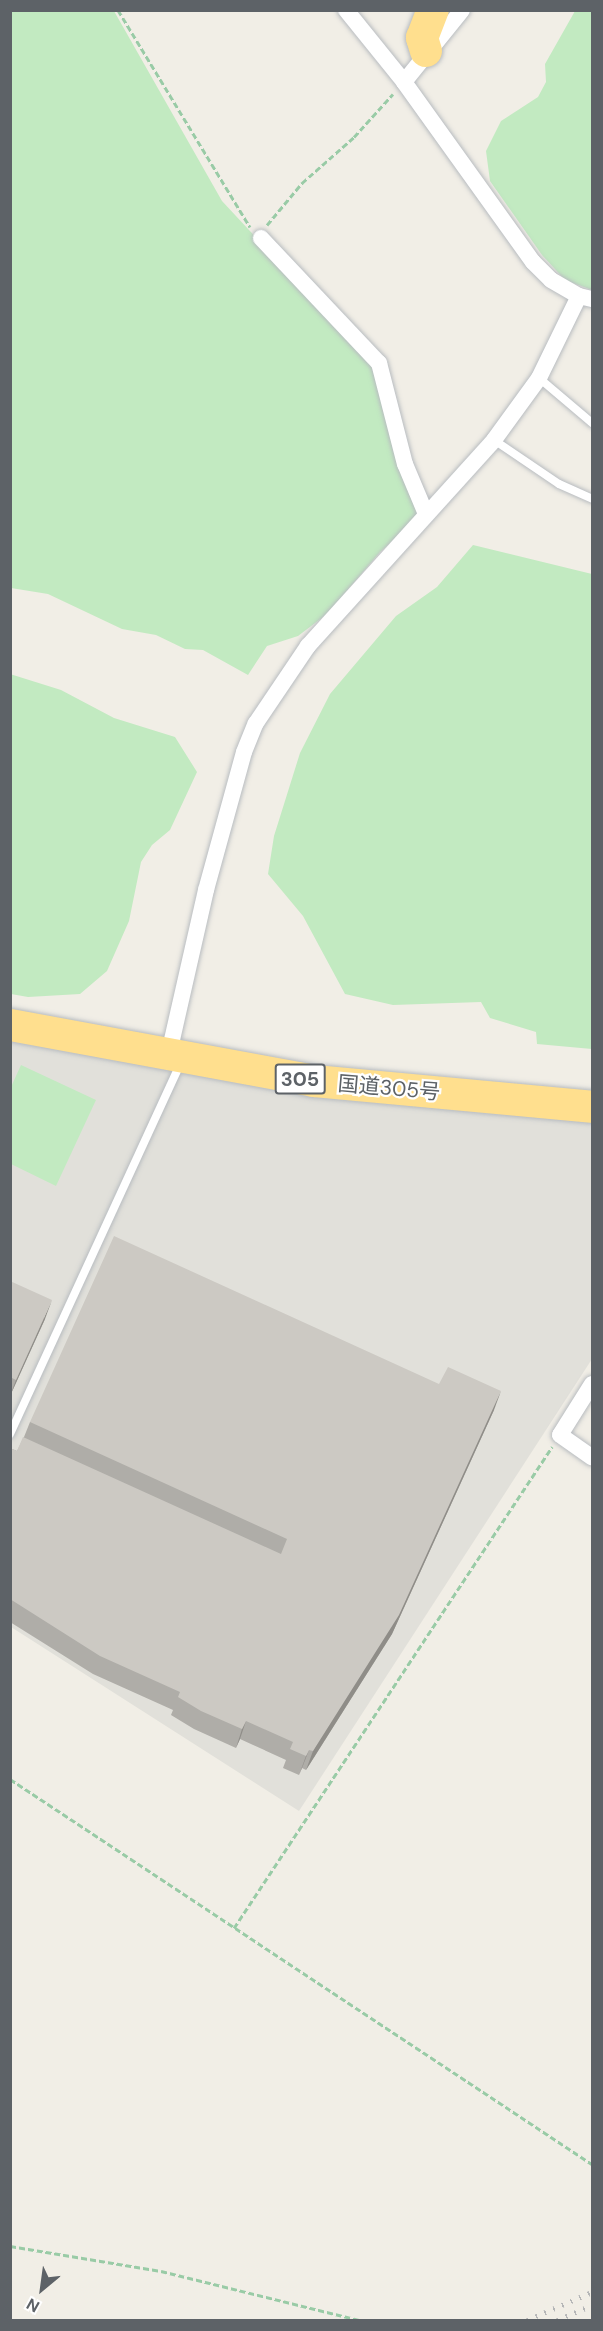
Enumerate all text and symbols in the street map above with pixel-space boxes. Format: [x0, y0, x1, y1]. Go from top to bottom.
road number: 305 [274, 1062, 326, 1096]
street label: 国道305号 [337, 1071, 441, 1105]
north arrow [12, 2259, 72, 2319]
text: N [23, 2293, 43, 2317]

